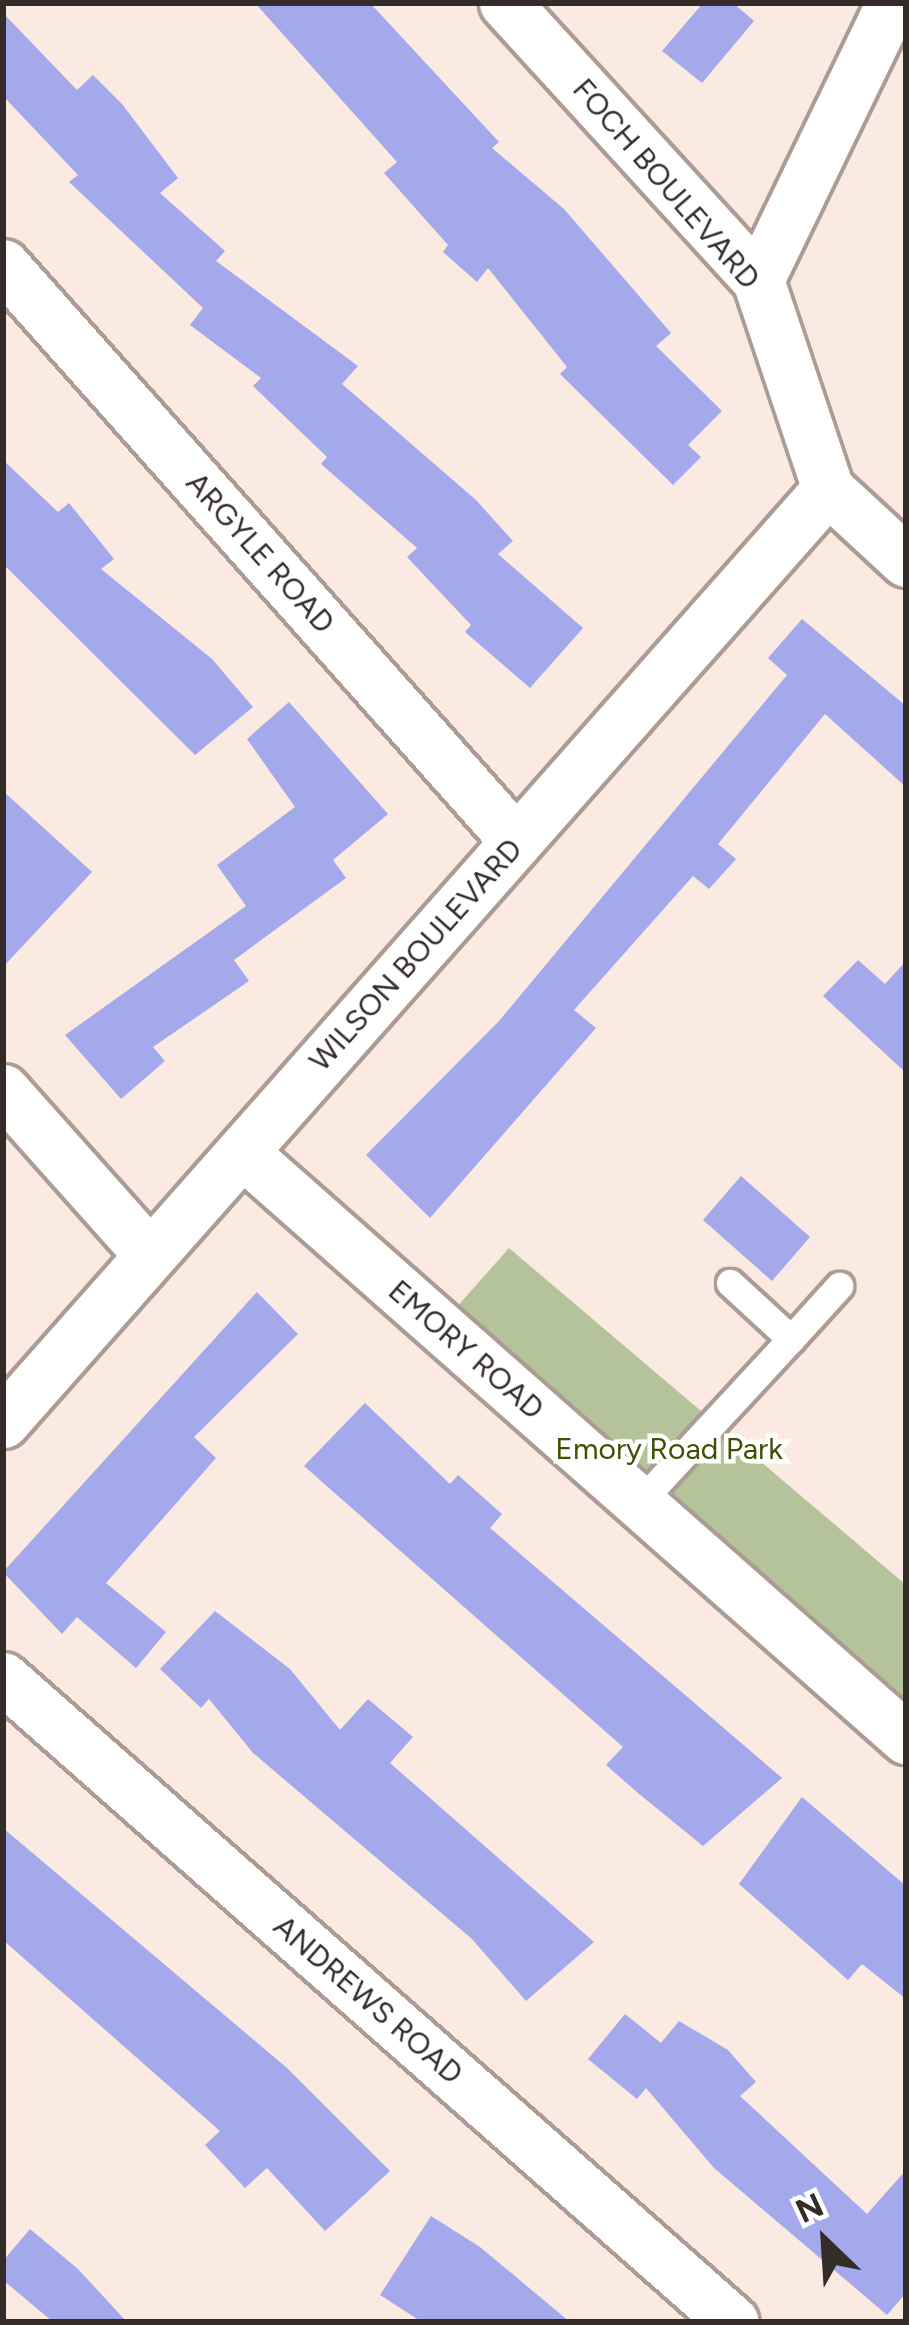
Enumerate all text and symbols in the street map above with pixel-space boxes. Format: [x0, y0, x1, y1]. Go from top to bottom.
street label: FOCH BOULEVARD [565, 72, 767, 296]
street label: ARGYLE ROAD [178, 465, 342, 641]
street label: WILSON BOULEVARD [302, 831, 530, 1079]
street label: EMORY ROAD [381, 1273, 551, 1427]
park label: Emory Road Park [555, 1431, 783, 1467]
street label: ANDREWS ROAD [266, 1908, 470, 2092]
north arrow [765, 2181, 885, 2301]
text: N [790, 2185, 829, 2231]

